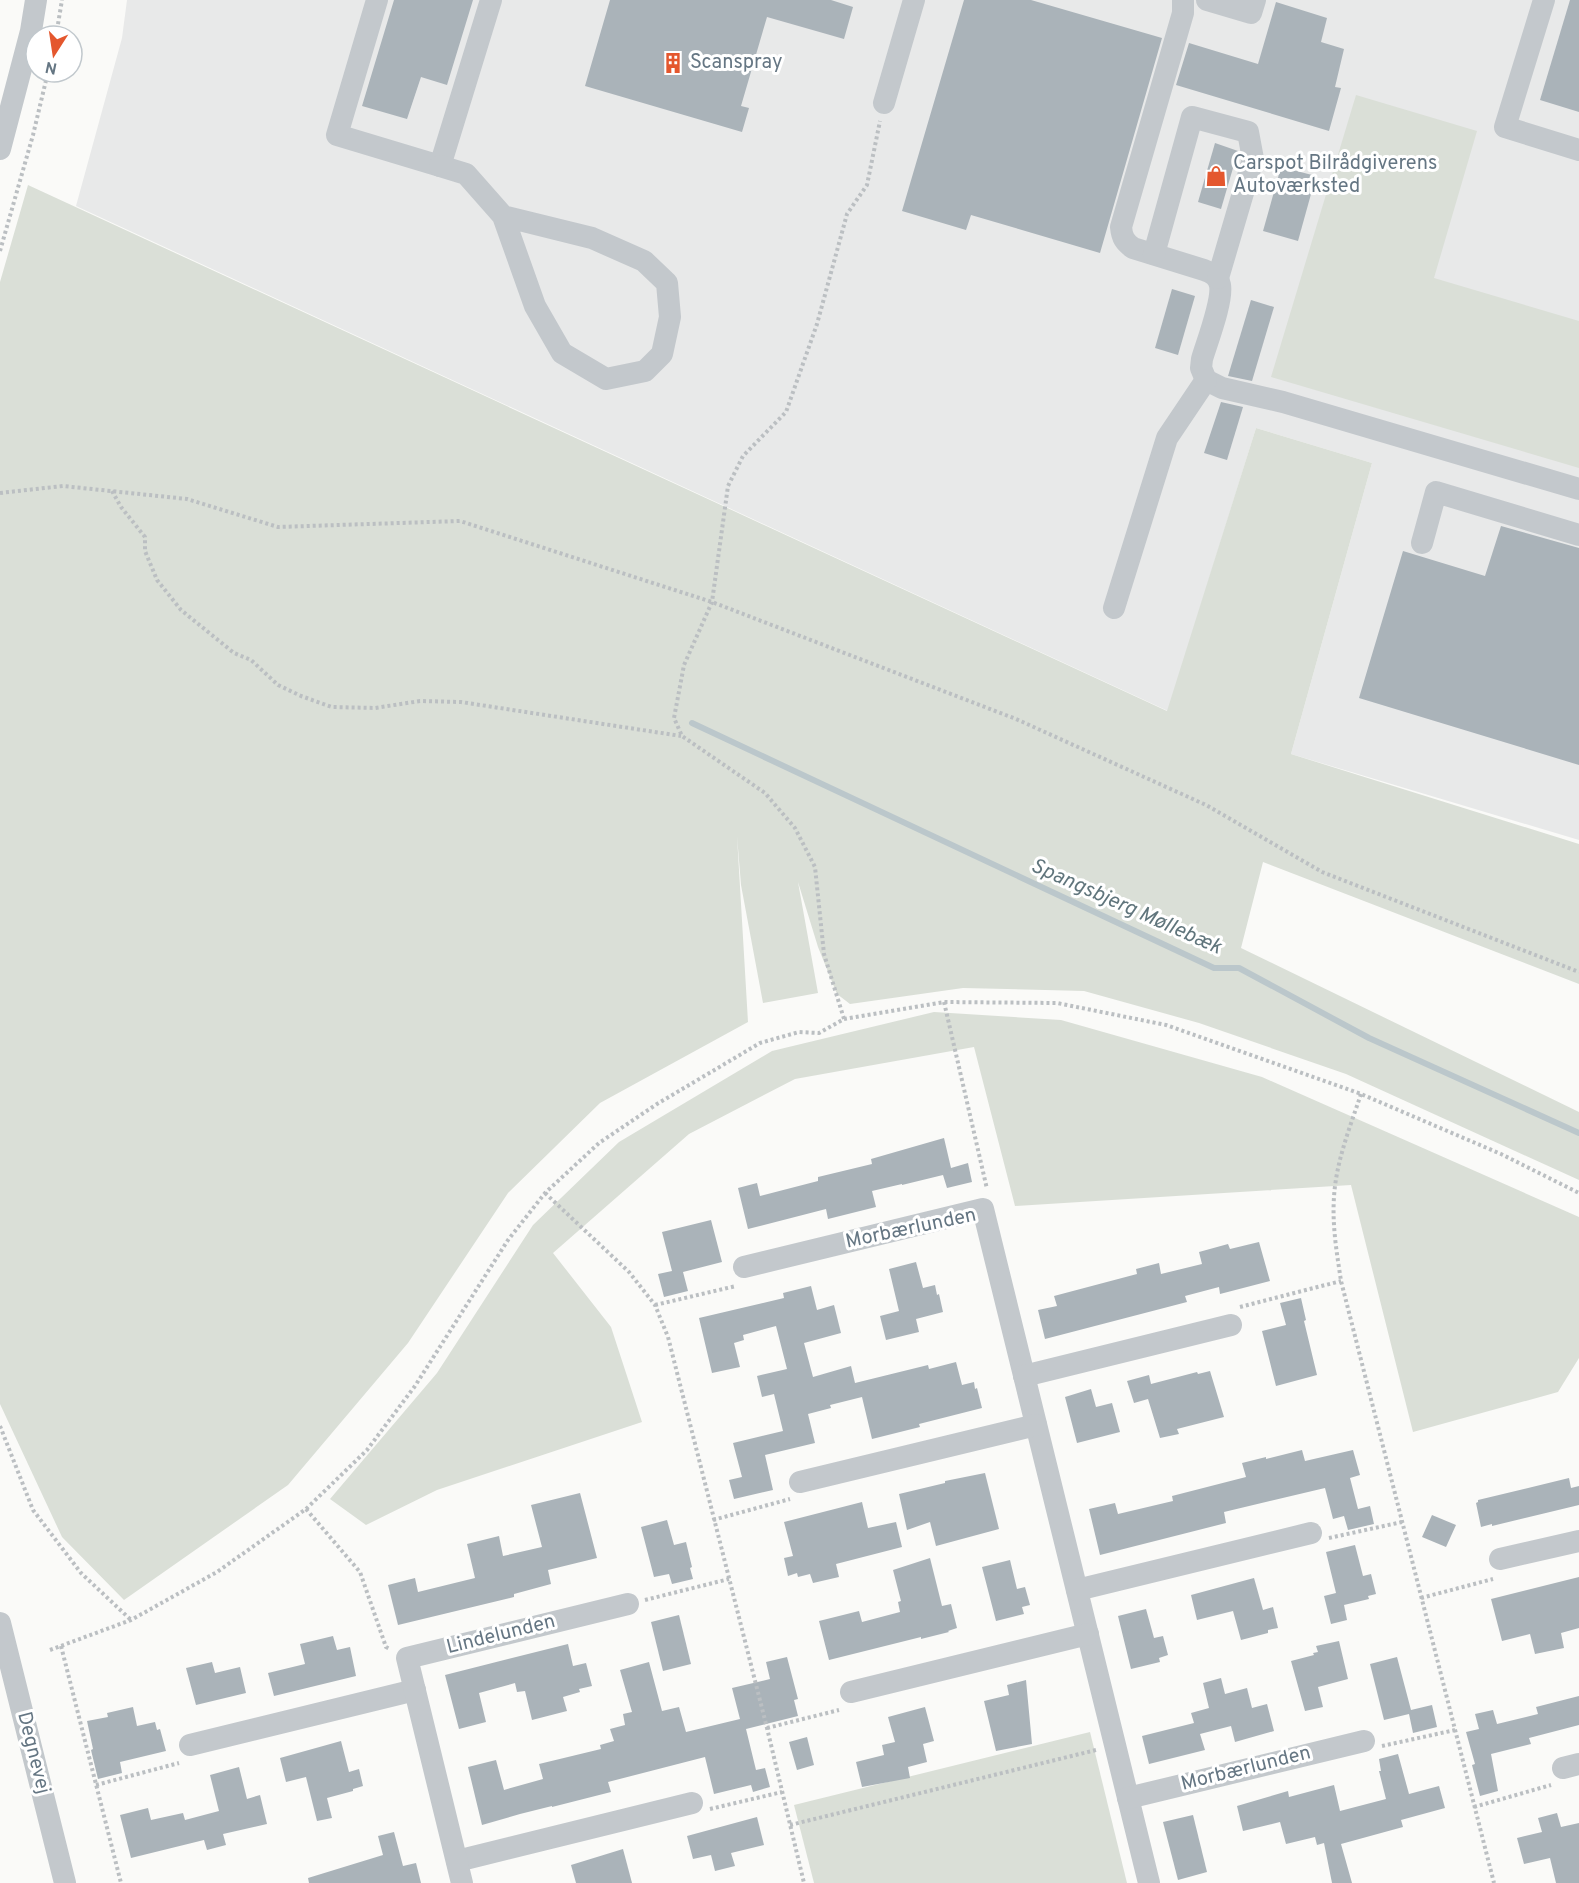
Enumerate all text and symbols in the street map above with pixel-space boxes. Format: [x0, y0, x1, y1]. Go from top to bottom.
north arrow [24, 24, 84, 84]
place label: Scanspray [690, 50, 782, 76]
building icon: Scanspray [661, 51, 685, 75]
text: N [44, 56, 59, 78]
place label: Carspot Bilrådgiverens Autoværksted [1233, 151, 1437, 200]
shop icon: Carspot Bilrådgiverens Autoværksted [1204, 164, 1228, 188]
water label: Spangsbjerg Møllebæk [1026, 853, 1226, 961]
street label: Morbærlunden [843, 1202, 979, 1256]
street label: Lindelunden [444, 1609, 558, 1661]
street label: Degnevej [10, 1709, 56, 1797]
street label: Morbærlunden [1178, 1740, 1314, 1798]

